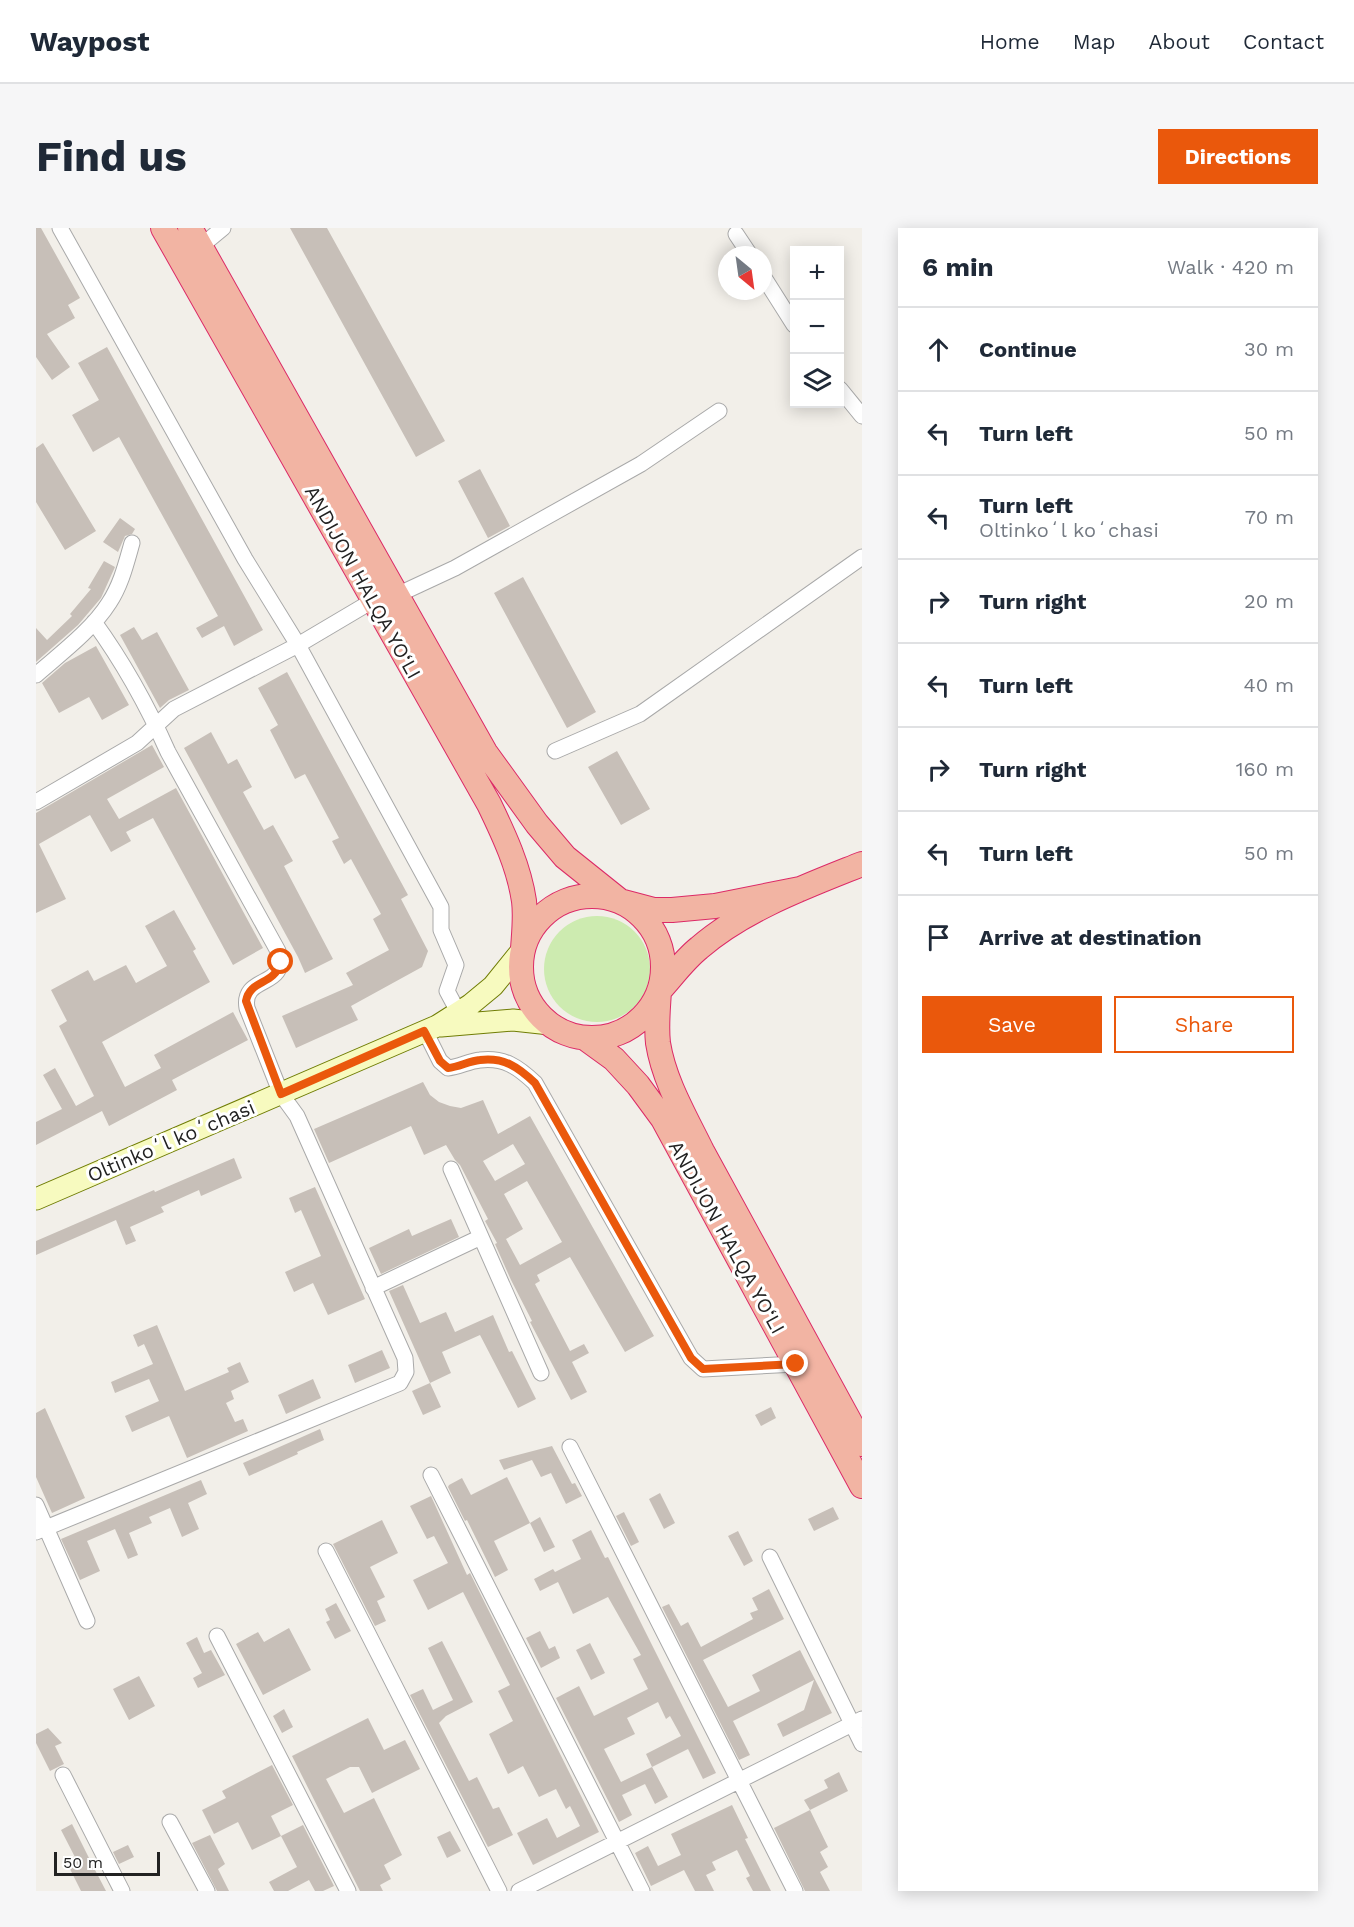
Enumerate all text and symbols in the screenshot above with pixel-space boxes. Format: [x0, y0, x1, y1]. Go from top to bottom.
text: Waypost [30, 25, 149, 58]
text: Home [980, 29, 1040, 54]
text: Map [1073, 29, 1116, 54]
text: About [1149, 29, 1210, 54]
text: Contact [1243, 29, 1324, 54]
button: Directions [1158, 129, 1318, 184]
text: Find us [36, 132, 187, 181]
north arrow [718, 246, 772, 300]
map controls [790, 246, 844, 408]
button: + [790, 246, 844, 300]
text: 6 min [922, 252, 994, 282]
text: Walk · 420 m [1167, 255, 1294, 279]
button: − [790, 300, 844, 354]
icon: ahead [922, 333, 955, 366]
text: Continue [979, 337, 1077, 362]
text: 30 m [1244, 337, 1294, 361]
button: layers [790, 354, 844, 408]
icon: left [922, 417, 955, 450]
text: Turn left [979, 421, 1073, 446]
text: 50 m [1244, 421, 1294, 445]
street label: ANDIJON HALQA YO‘LI [300, 481, 426, 683]
text: Turn left [979, 493, 1073, 518]
icon: left [922, 501, 955, 534]
text: 70 m [1245, 505, 1294, 529]
text: Oltinkoʻl koʻchasi [979, 518, 1159, 542]
icon: right [922, 585, 955, 618]
text: Turn right [979, 589, 1086, 614]
text: 20 m [1244, 589, 1294, 613]
icon: left [922, 669, 955, 702]
text: Turn left [979, 673, 1073, 698]
text: 40 m [1243, 673, 1294, 697]
icon: right [922, 753, 955, 786]
text: Turn right [979, 757, 1086, 782]
text: 160 m [1236, 757, 1294, 781]
icon: left [922, 837, 955, 870]
text: Turn left [979, 841, 1073, 866]
text: 50 m [1244, 841, 1294, 865]
icon: arrive [922, 921, 955, 954]
text: Arrive at destination [979, 925, 1202, 950]
route start [267, 948, 293, 974]
button: Save [922, 996, 1102, 1053]
button: Share [1114, 996, 1294, 1053]
street label: Oltinkoʻl koʻchasi [84, 1095, 258, 1187]
street label: ANDIJON HALQA YO‘LI [664, 1136, 790, 1338]
route end [782, 1350, 808, 1376]
scale bar [54, 1849, 160, 1876]
text: 50 m [63, 1853, 103, 1872]

